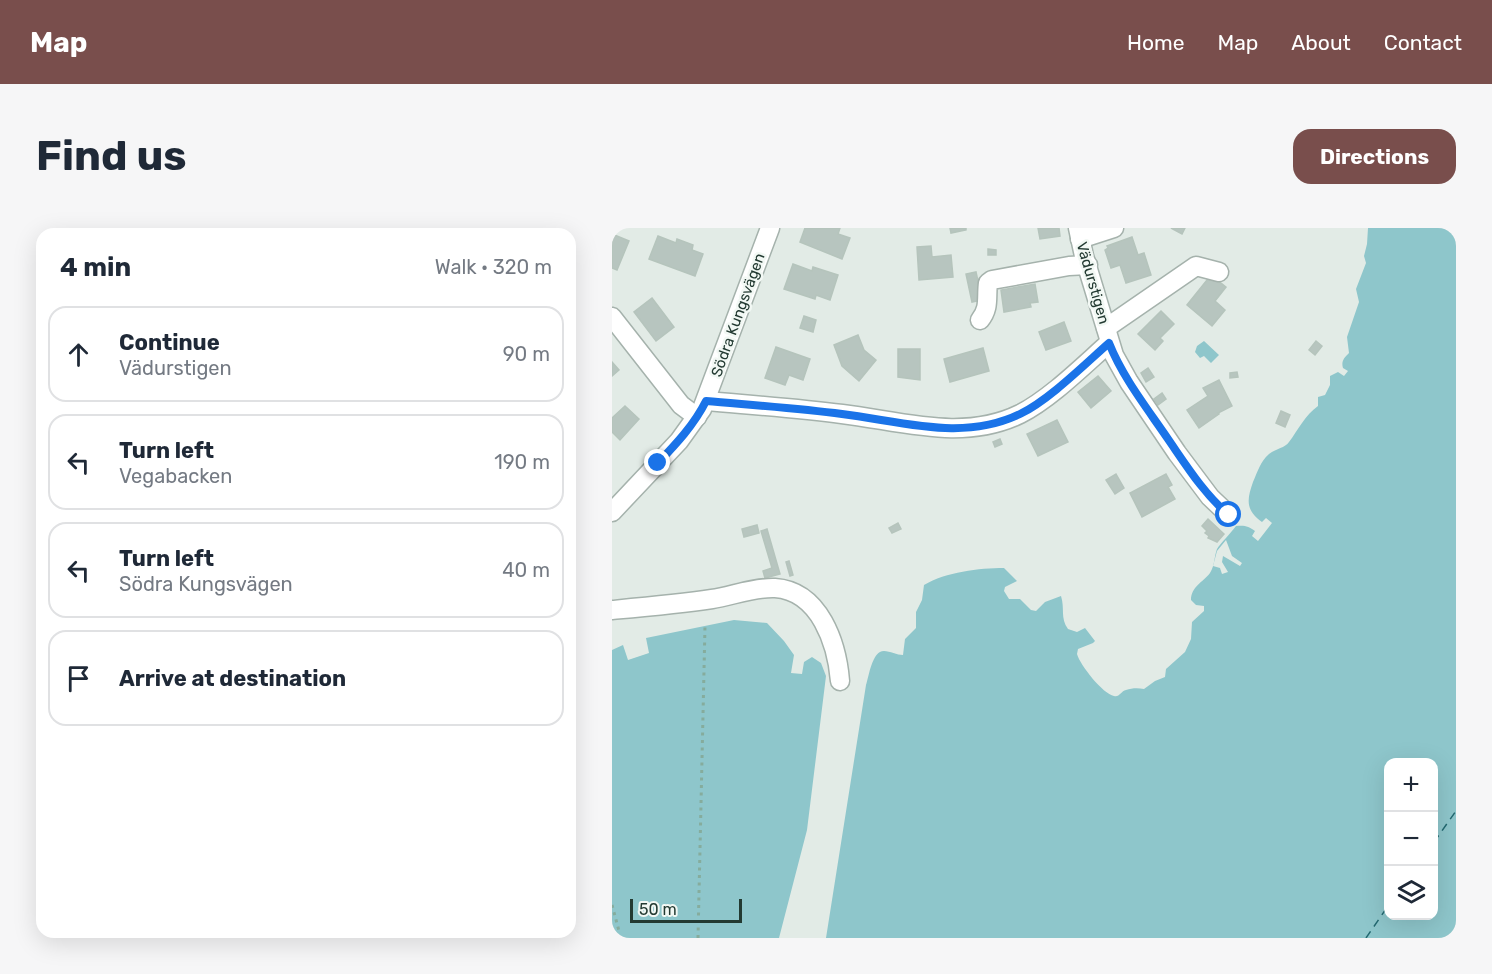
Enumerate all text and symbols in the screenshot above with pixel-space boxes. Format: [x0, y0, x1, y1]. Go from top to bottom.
text: Map [30, 26, 87, 59]
text: Home [1127, 30, 1184, 55]
text: Map [1217, 30, 1258, 55]
text: About [1291, 30, 1351, 55]
text: Contact [1384, 30, 1462, 55]
button: Directions [1293, 129, 1456, 184]
text: Find us [36, 131, 187, 181]
street label: Vädurstigen [1073, 240, 1113, 326]
street label: Södra Kungsvägen [707, 251, 769, 379]
text: 4 min [60, 252, 131, 283]
text: Walk · 320 m [435, 255, 552, 279]
text: Continue [119, 329, 220, 356]
icon: ahead [62, 338, 95, 371]
text: 90 m [503, 342, 550, 366]
text: Vädurstigen [119, 356, 232, 380]
text: Turn left [119, 437, 214, 464]
icon: left [62, 446, 95, 479]
route end [644, 449, 670, 475]
text: 190 m [494, 450, 550, 474]
text: Vegabacken [119, 464, 232, 488]
route start [1215, 501, 1241, 527]
text: Turn left [119, 545, 214, 572]
icon: left [62, 554, 95, 587]
text: 40 m [502, 558, 550, 582]
text: Södra Kungsvägen [119, 572, 293, 596]
icon: arrive [62, 662, 95, 695]
text: Arrive at destination [119, 665, 346, 692]
map controls [1384, 758, 1438, 920]
button: + [1384, 758, 1438, 812]
button: − [1384, 812, 1438, 866]
button: layers [1384, 866, 1438, 920]
scale bar [630, 896, 742, 924]
text: 50 m [639, 900, 677, 919]

